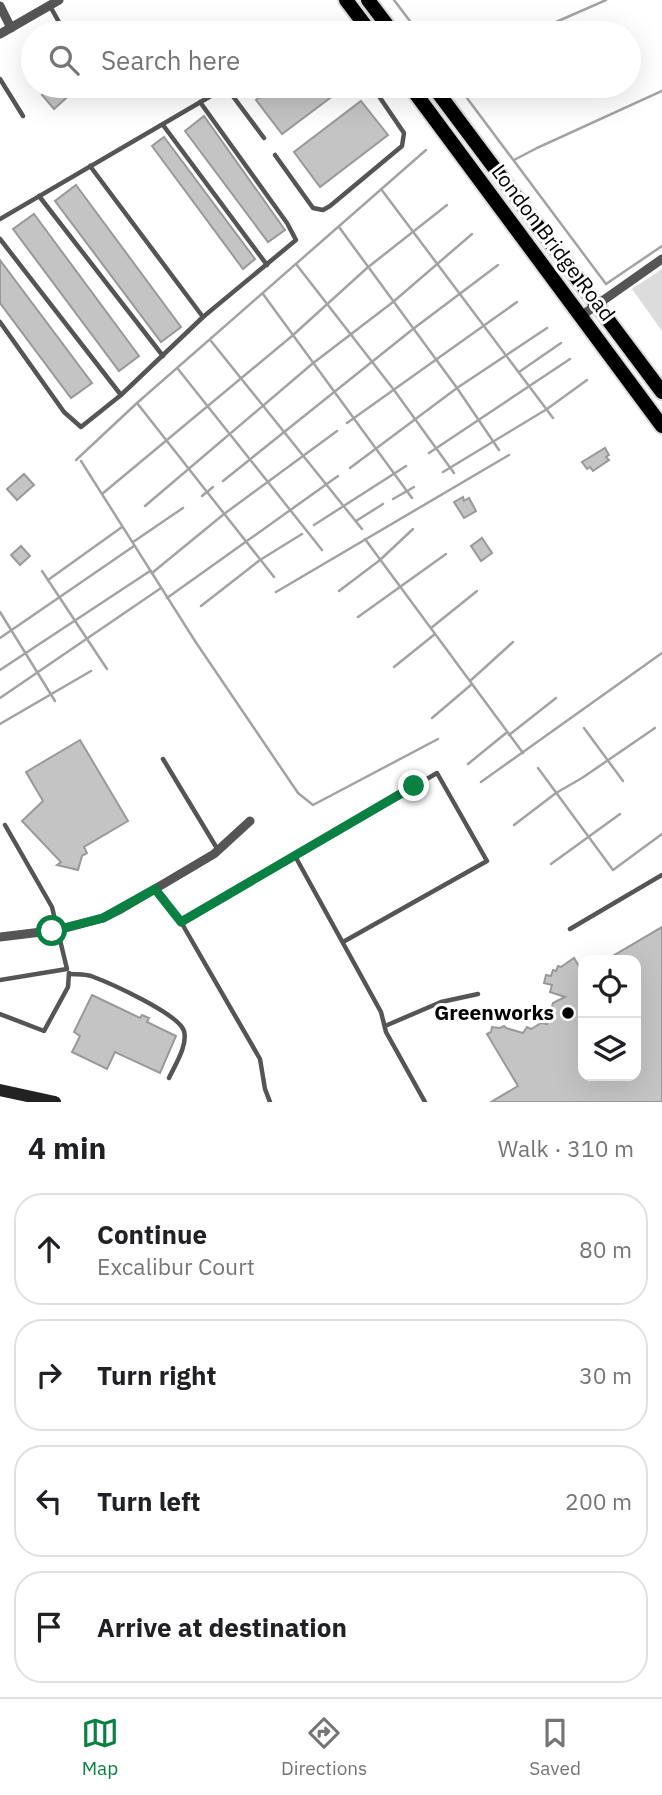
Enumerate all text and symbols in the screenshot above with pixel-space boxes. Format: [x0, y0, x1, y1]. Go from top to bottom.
search box [21, 21, 641, 98]
icon: search [45, 41, 83, 79]
text: Search here [101, 43, 240, 77]
street label: London Bridge Road [486, 158, 622, 326]
route end [398, 770, 429, 801]
route start [36, 915, 67, 946]
map controls [578, 955, 641, 1081]
button: locate [578, 955, 641, 1018]
place label: Greenworks [434, 998, 554, 1026]
marker: Greenworks [560, 1005, 576, 1021]
button: layers [578, 1018, 641, 1081]
text: 4 min [28, 1128, 106, 1167]
text: Walk · 310 m [498, 1133, 634, 1163]
text: Continue [97, 1217, 207, 1251]
icon: ahead [30, 1230, 68, 1268]
text: 80 m [579, 1234, 632, 1264]
text: Excalibur Court [97, 1251, 255, 1281]
icon: right [30, 1356, 68, 1394]
text: Turn right [97, 1358, 216, 1392]
text: 30 m [579, 1360, 632, 1390]
icon: left [30, 1482, 68, 1520]
text: Turn left [97, 1484, 200, 1518]
text: 200 m [565, 1486, 632, 1516]
icon: arrive [30, 1608, 68, 1646]
text: Arrive at destination [97, 1610, 347, 1644]
tab: Map [81, 1714, 119, 1780]
tab: Directions [281, 1714, 367, 1780]
tab: Saved [529, 1714, 581, 1780]

